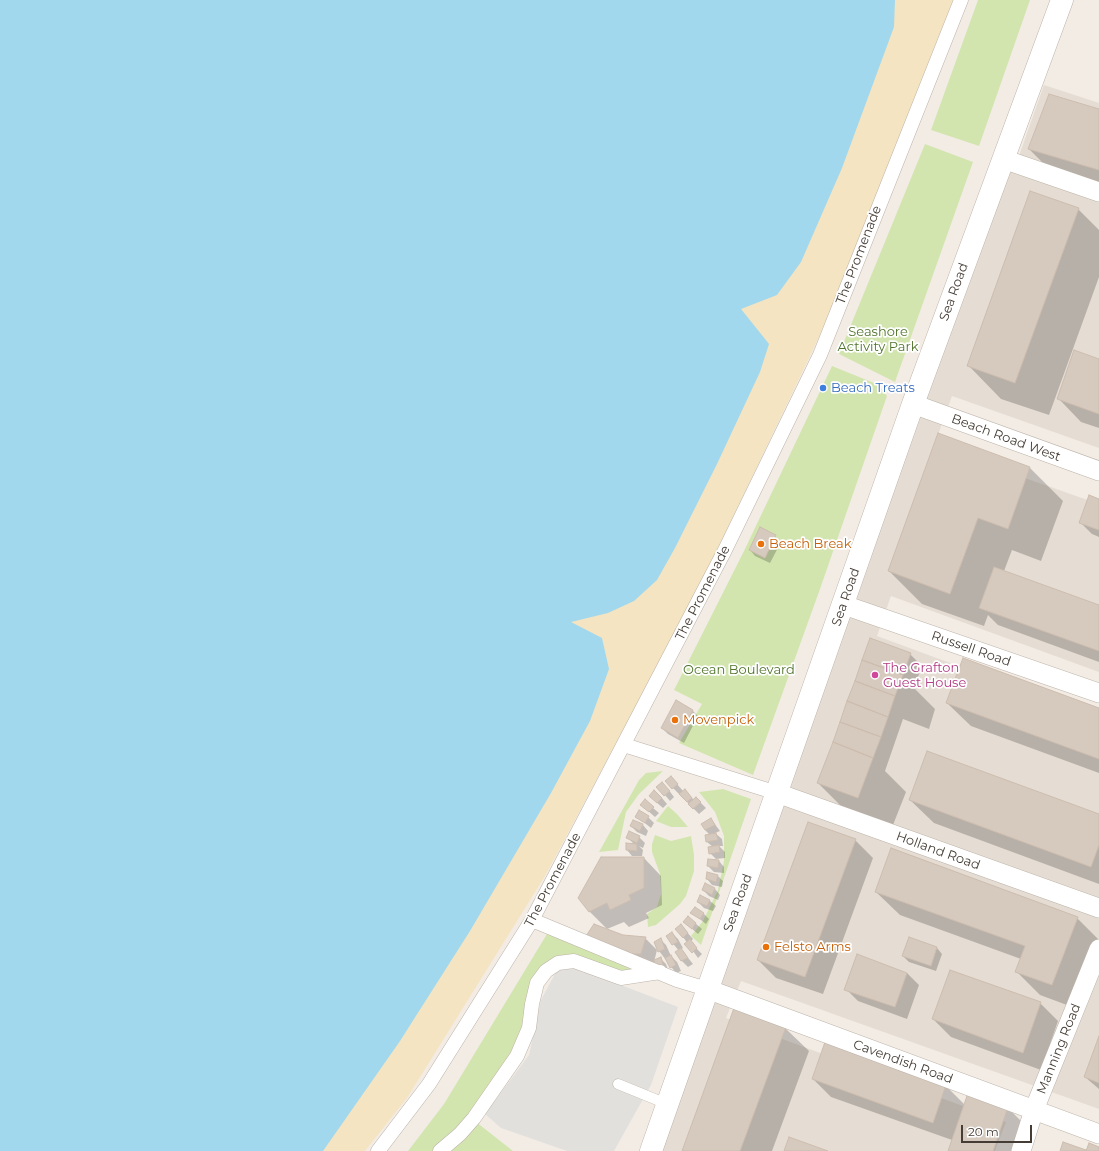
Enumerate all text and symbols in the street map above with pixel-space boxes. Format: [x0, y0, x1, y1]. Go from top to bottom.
street label: The Promenade [833, 203, 885, 307]
street label: Sea Road [936, 261, 972, 323]
park label: Seashore Activity Park [838, 324, 918, 355]
place label: Beach Treats [831, 380, 915, 396]
marker: Beach Treats [818, 383, 828, 393]
street label: Beach Road West [949, 411, 1063, 465]
place label: Beach Break [769, 536, 851, 552]
marker: Beach Break [756, 539, 766, 549]
street label: The Promenade [672, 543, 734, 643]
street label: Sea Road [829, 566, 863, 628]
street label: Russell Road [929, 628, 1013, 670]
place label: The Grafton Guest House [883, 660, 966, 691]
park label: Ocean Boulevard [683, 662, 795, 678]
marker: The Grafton Guest House [870, 670, 880, 680]
place label: Movenpick [683, 712, 754, 728]
marker: Movenpick [670, 715, 680, 725]
street label: Holland Road [894, 829, 982, 873]
street label: The Promenade [522, 830, 584, 930]
street label: Sea Road [720, 872, 756, 934]
place label: Felsto Arms [774, 939, 851, 955]
marker: Felsto Arms [761, 942, 771, 952]
street label: Manning Road [1034, 1001, 1084, 1097]
street label: Cavendish Road [851, 1037, 955, 1087]
scale bar [963, 1117, 1034, 1143]
text: 20 m [968, 1124, 999, 1139]

